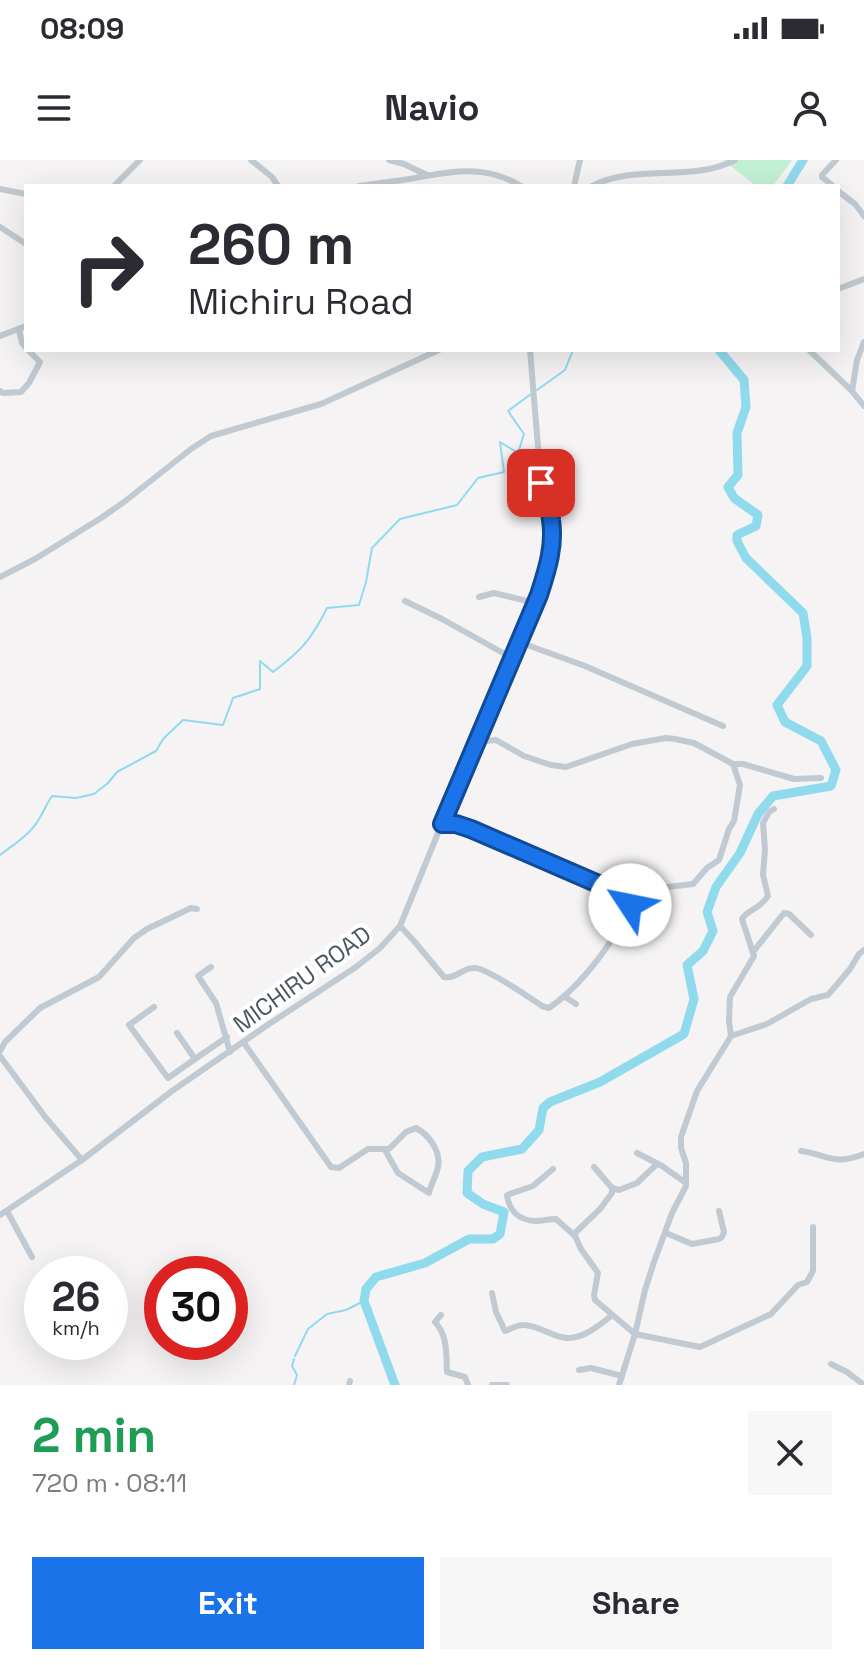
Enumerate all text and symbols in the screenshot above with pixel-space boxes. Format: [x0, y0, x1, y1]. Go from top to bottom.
text: 08:09 [40, 9, 124, 48]
text: Navio [384, 85, 480, 131]
icon: menu [32, 86, 76, 130]
icon: person [788, 86, 832, 130]
text: 260 m [188, 209, 354, 280]
icon: right [56, 216, 160, 320]
text: Michiru Road [188, 279, 414, 325]
pin [507, 449, 575, 517]
icon: arrive [519, 461, 563, 505]
position arrow [588, 863, 672, 947]
street label: MICHIRU ROAD [227, 919, 377, 1039]
speed limit sign: 30 [144, 1256, 248, 1360]
text: 26 [52, 1272, 100, 1323]
text: km/h [52, 1315, 100, 1341]
text: 2 min [32, 1405, 156, 1466]
button: close [748, 1411, 832, 1495]
text: 720 m · 08:11 [32, 1466, 187, 1500]
button: Exit [32, 1557, 424, 1649]
button: Share [440, 1557, 832, 1649]

